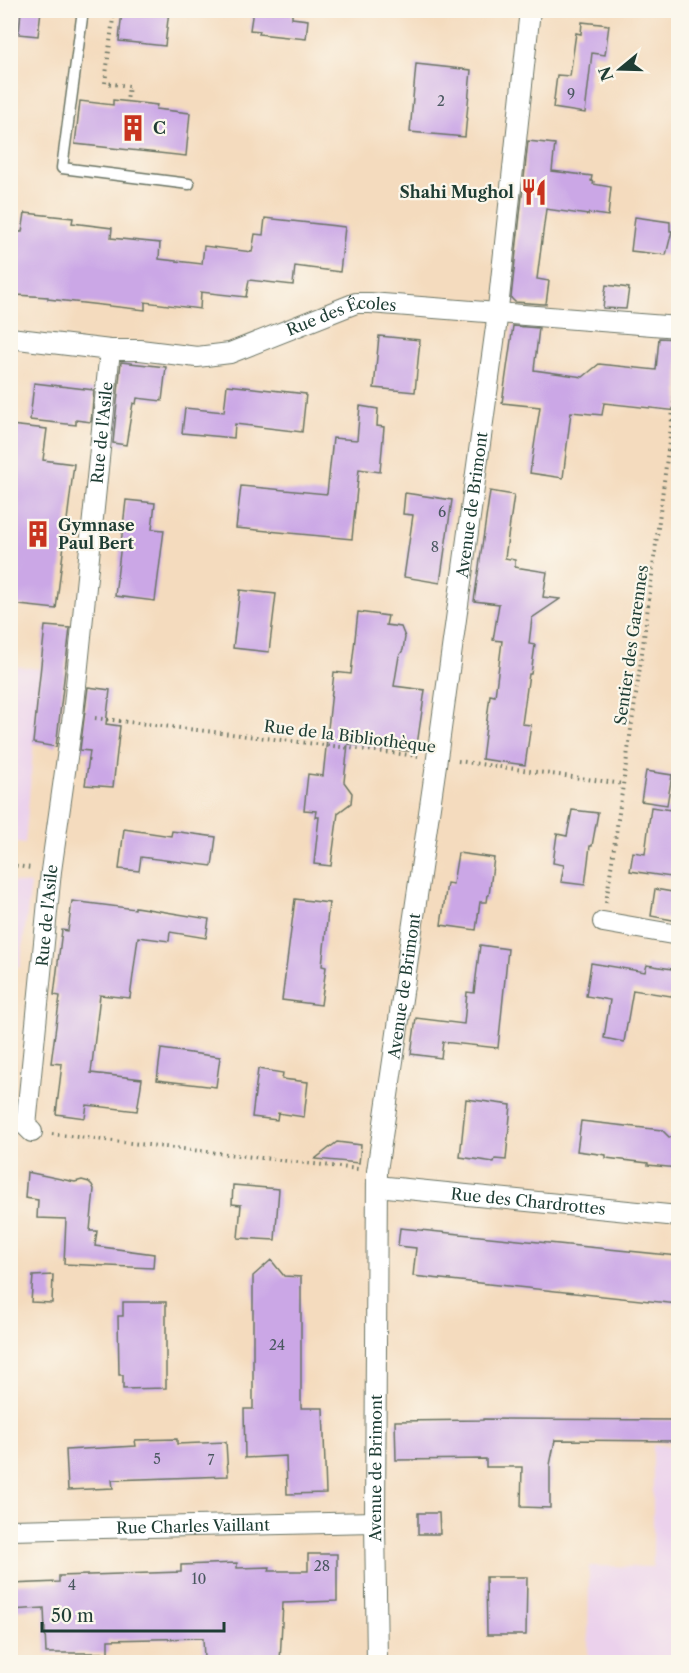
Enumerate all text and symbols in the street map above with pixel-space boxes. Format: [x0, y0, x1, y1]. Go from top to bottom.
north arrow [590, 39, 650, 99]
text: N [594, 64, 618, 84]
house number: 9 [567, 85, 575, 103]
house number: 2 [437, 92, 445, 110]
building icon: C [118, 113, 148, 143]
place label: C [153, 118, 166, 138]
restaurant icon: Shahi Mughol [519, 177, 549, 207]
place label: Shahi Mughol [400, 182, 514, 202]
street label: Rue des Écoles [283, 293, 397, 340]
street label: Rue de l'Asile [86, 381, 117, 485]
street label: Avenue de Brimont [452, 430, 492, 580]
house number: 6 [438, 503, 446, 521]
place label: Gymnase Paul Bert [58, 515, 135, 553]
building icon: Gymnase Paul Bert [23, 519, 53, 549]
house number: 8 [431, 538, 439, 556]
street label: Sentier des Garennes [610, 564, 652, 726]
street label: Rue de la Bibliothèque [263, 716, 437, 756]
street label: Rue de l'Asile [32, 863, 62, 967]
street label: Avenue de Brimont [383, 911, 424, 1061]
street label: Rue des Chardrottes [450, 1183, 607, 1219]
house number: 24 [269, 1336, 285, 1354]
street label: Avenue de Brimont [365, 1394, 386, 1543]
house number: 5 [153, 1450, 161, 1468]
house number: 7 [208, 1451, 215, 1469]
street label: Rue Charles Vaillant [116, 1514, 270, 1538]
house number: 28 [314, 1557, 330, 1575]
house number: 10 [192, 1570, 206, 1588]
house number: 4 [68, 1576, 76, 1594]
scale bar [42, 1595, 224, 1633]
text: 50 m [51, 1605, 94, 1627]

